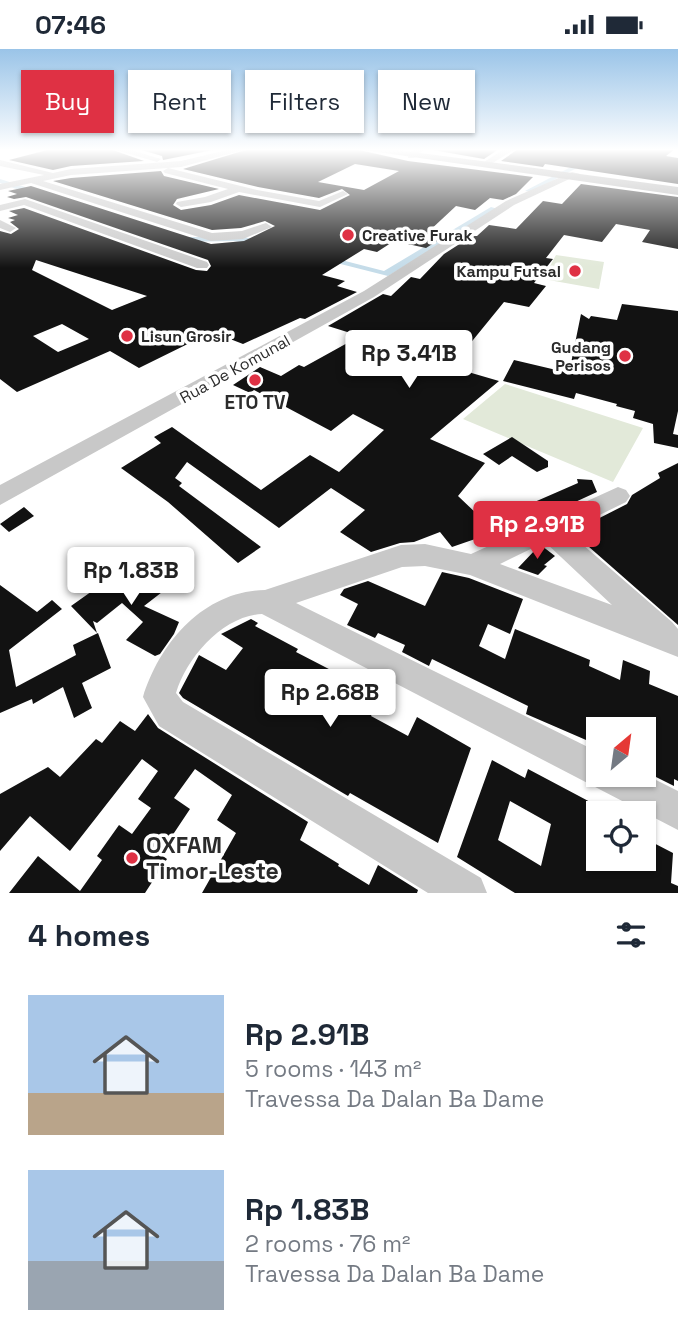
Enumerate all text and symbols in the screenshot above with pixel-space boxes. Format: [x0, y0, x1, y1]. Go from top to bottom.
text: 07:46 [35, 8, 106, 42]
chip: Buy [21, 70, 114, 133]
chip: Rent [128, 70, 231, 133]
chip: Filters [245, 70, 364, 133]
chip: New [378, 70, 475, 133]
place label: Creative Furak [362, 225, 472, 246]
marker: Creative Furak [340, 227, 356, 243]
place label: Kampu Futsal [456, 261, 561, 282]
marker: Kampu Futsal [567, 263, 583, 279]
place label: Lisun Grosir [141, 326, 232, 347]
marker: Lisun Grosir [119, 328, 135, 344]
street label: Rua De Komunal [176, 330, 294, 408]
pin: Rp 3.41B [337, 331, 481, 390]
place label: Gudang Perisos [551, 337, 611, 376]
text: Rp 3.41B [361, 338, 457, 368]
marker: Gudang Perisos [617, 348, 633, 364]
marker: ETO TV [247, 372, 263, 388]
place label: ETO TV [224, 390, 286, 415]
pin: Rp 2.91B [465, 501, 609, 561]
text: Rp 2.91B [489, 509, 585, 539]
pin: Rp 1.83B [59, 547, 203, 607]
text: Rp 1.83B [83, 555, 179, 585]
pin: Rp 2.68B [258, 669, 402, 729]
text: Rp 2.68B [281, 677, 379, 707]
north arrow [586, 717, 656, 787]
map controls [586, 717, 656, 871]
button: locate [586, 801, 656, 871]
place label: OXFAM Timor-Leste [146, 830, 279, 886]
marker: OXFAM Timor-Leste [124, 850, 140, 866]
text: 4 homes [28, 916, 150, 955]
icon: filters [612, 916, 650, 954]
text: Rp 2.91B [245, 1015, 369, 1054]
icon: home [84, 1023, 168, 1107]
text: 5 rooms · 143 m² [245, 1054, 421, 1084]
text: Travessa Da Dalan Ba Dame [245, 1084, 544, 1114]
text: Rp 1.83B [245, 1190, 369, 1229]
icon: home [84, 1198, 168, 1282]
text: 2 rooms · 76 m² [245, 1229, 410, 1259]
text: Travessa Da Dalan Ba Dame [245, 1259, 544, 1289]

